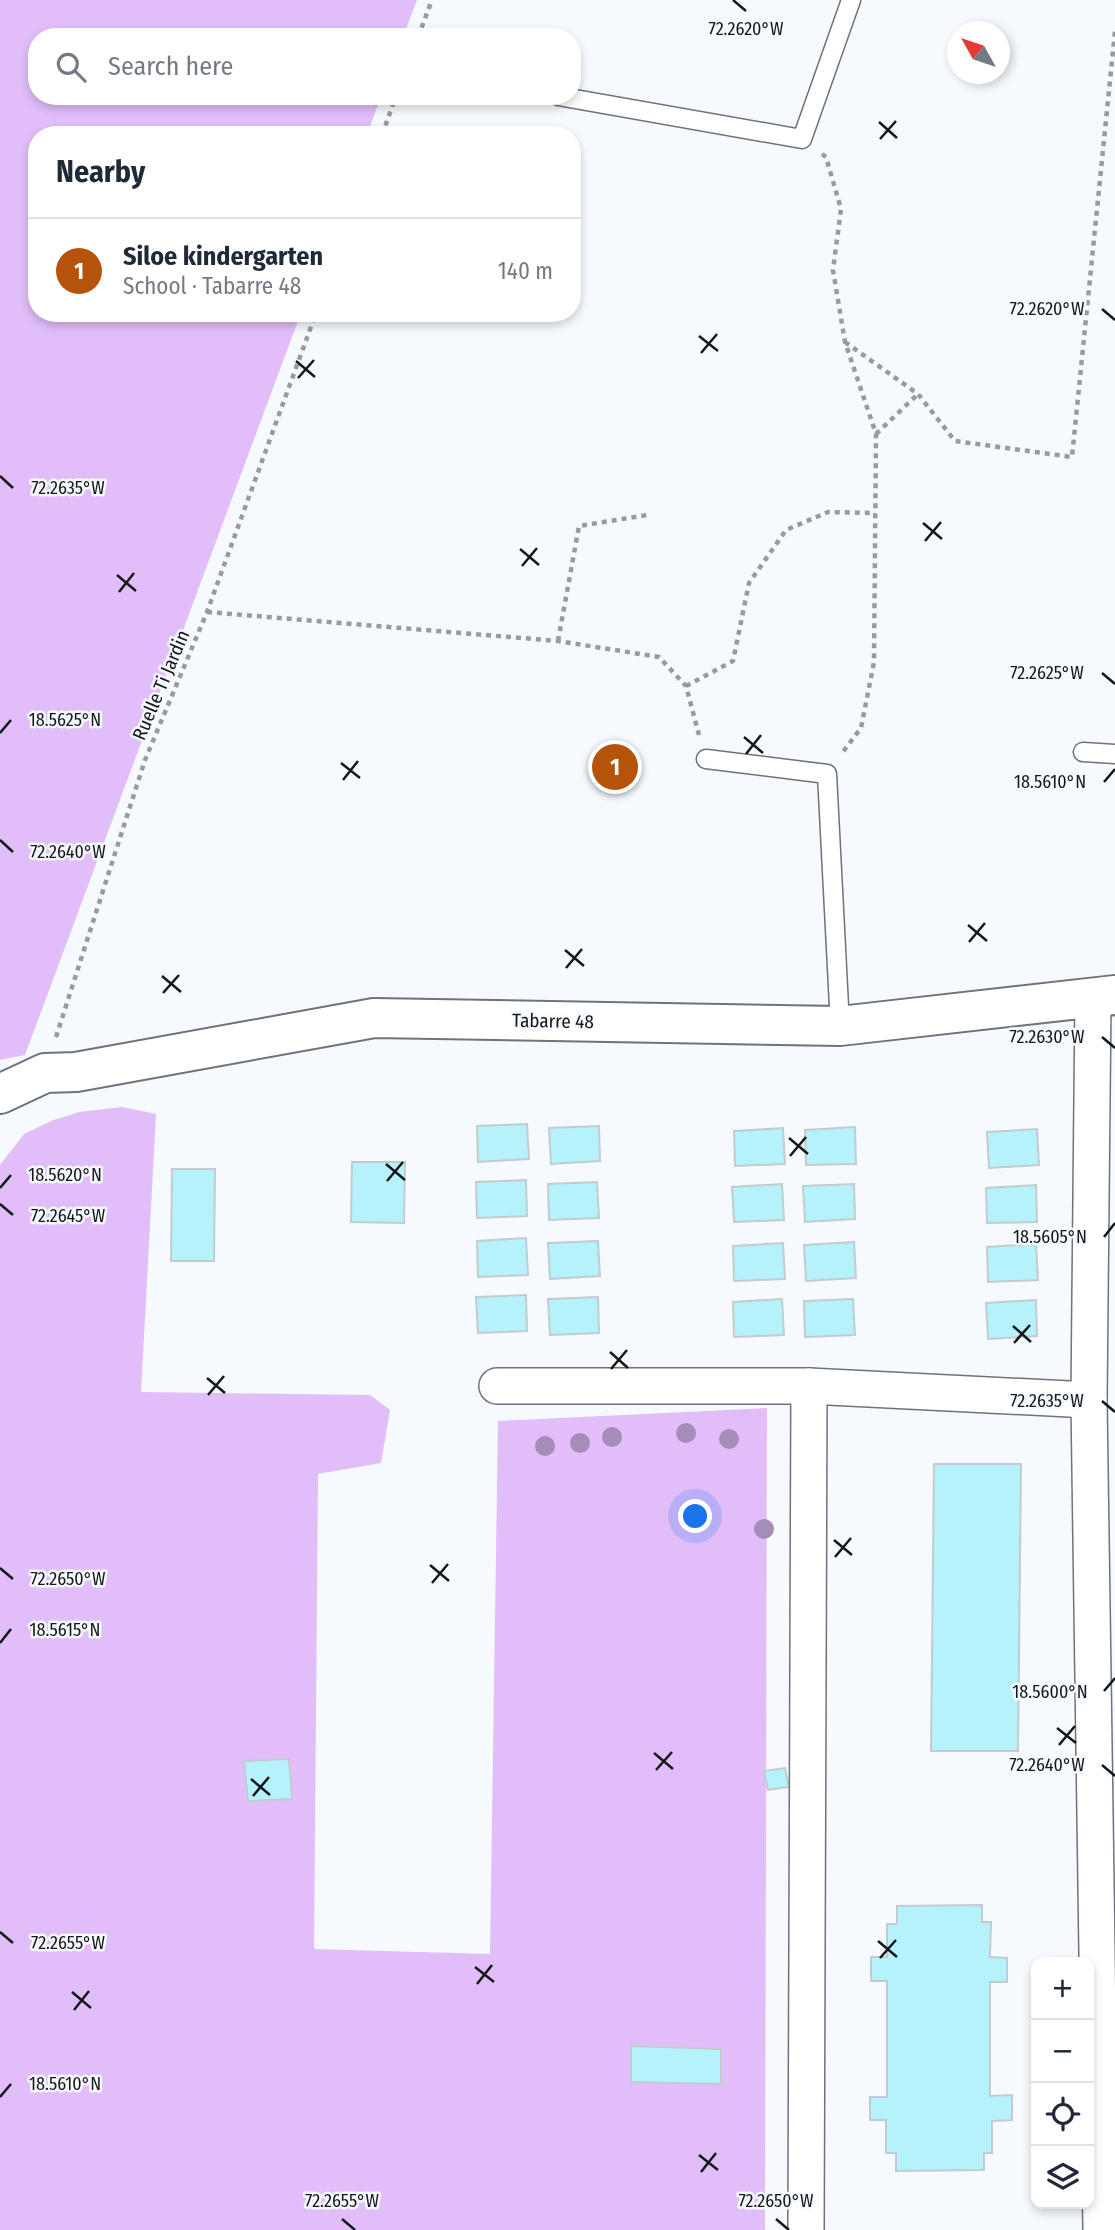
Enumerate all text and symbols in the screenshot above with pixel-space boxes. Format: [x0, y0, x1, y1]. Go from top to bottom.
text: 72.2620°W [709, 18, 784, 40]
north arrow [947, 21, 1010, 84]
search box [28, 28, 581, 105]
icon: search [52, 48, 90, 86]
text: Search here [108, 51, 233, 82]
text: Nearby [56, 154, 145, 190]
text: Siloe kindergarten [123, 241, 323, 272]
text: 1 [74, 257, 84, 285]
text: 140 m [498, 257, 553, 285]
text: School · Tabarre 48 [123, 272, 301, 300]
text: 72.2620°W [1010, 298, 1085, 320]
text: 72.2635°W [31, 477, 105, 499]
street label: Ruelle Ti Jardin [128, 627, 194, 743]
text: 72.2625°W [1010, 662, 1084, 684]
text: 18.5625°N [29, 709, 101, 731]
pin: 1 [592, 741, 638, 793]
text: 18.5610°N [1014, 771, 1086, 793]
text: 72.2640°W [30, 841, 106, 863]
street label: Tabarre 48 [512, 1009, 594, 1033]
text: 72.2630°W [1010, 1026, 1085, 1048]
text: 18.5620°N [28, 1164, 102, 1186]
text: 72.2645°W [31, 1205, 106, 1227]
text: 18.5605°N [1013, 1226, 1087, 1248]
text: 72.2635°W [1010, 1390, 1084, 1412]
your location [678, 1499, 712, 1533]
text: 72.2650°W [30, 1568, 106, 1590]
text: 18.5615°N [30, 1619, 100, 1641]
text: 18.5600°N [1012, 1681, 1088, 1703]
text: 72.2640°W [1009, 1754, 1085, 1776]
text: 72.2655°W [31, 1932, 105, 1954]
map controls [1031, 1957, 1094, 2209]
button: + [1031, 1957, 1094, 2020]
button: − [1031, 2020, 1094, 2083]
text: 18.5610°N [29, 2073, 101, 2095]
button: locate [1031, 2083, 1094, 2146]
button: layers [1031, 2146, 1094, 2209]
text: 72.2655°W [305, 2190, 379, 2212]
text: 72.2650°W [738, 2190, 814, 2212]

